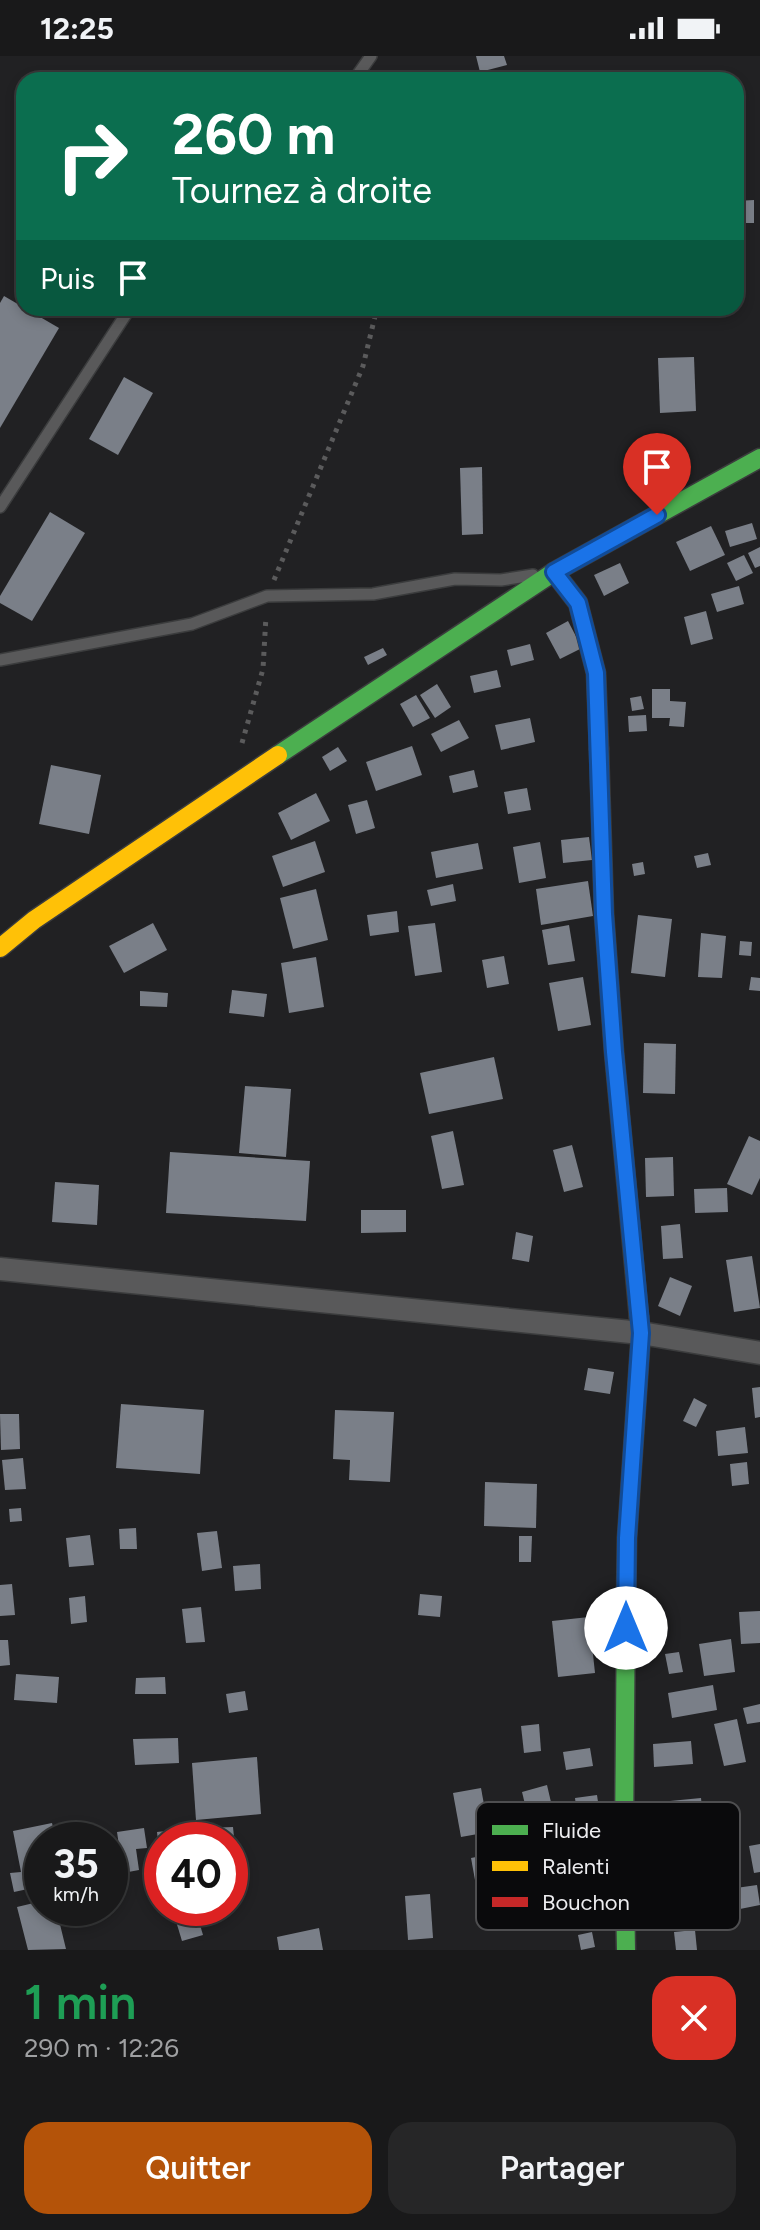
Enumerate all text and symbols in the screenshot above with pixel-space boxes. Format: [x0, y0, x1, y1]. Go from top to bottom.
text: 12:25 [40, 10, 114, 47]
text: 260 m [172, 101, 335, 168]
icon: right [40, 104, 144, 208]
text: Tournez à droite [172, 169, 432, 212]
icon: arrive [111, 256, 155, 300]
text: Puis [40, 260, 95, 297]
pin [623, 433, 691, 515]
icon: arrive [635, 445, 679, 489]
position arrow [584, 1586, 668, 1670]
legend [476, 1802, 740, 1930]
text: Fluide [542, 1817, 601, 1844]
speed limit sign: 40 [144, 1822, 248, 1926]
text: 35 [53, 1840, 99, 1888]
text: Ralenti [542, 1853, 610, 1880]
text: km/h [53, 1882, 99, 1906]
text: Bouchon [542, 1889, 630, 1916]
text: 1 min [24, 1973, 136, 2031]
button: close [652, 1976, 736, 2060]
text: 290 m · 12:26 [24, 2032, 179, 2064]
button: Quitter [24, 2122, 372, 2214]
button: Partager [388, 2122, 736, 2214]

